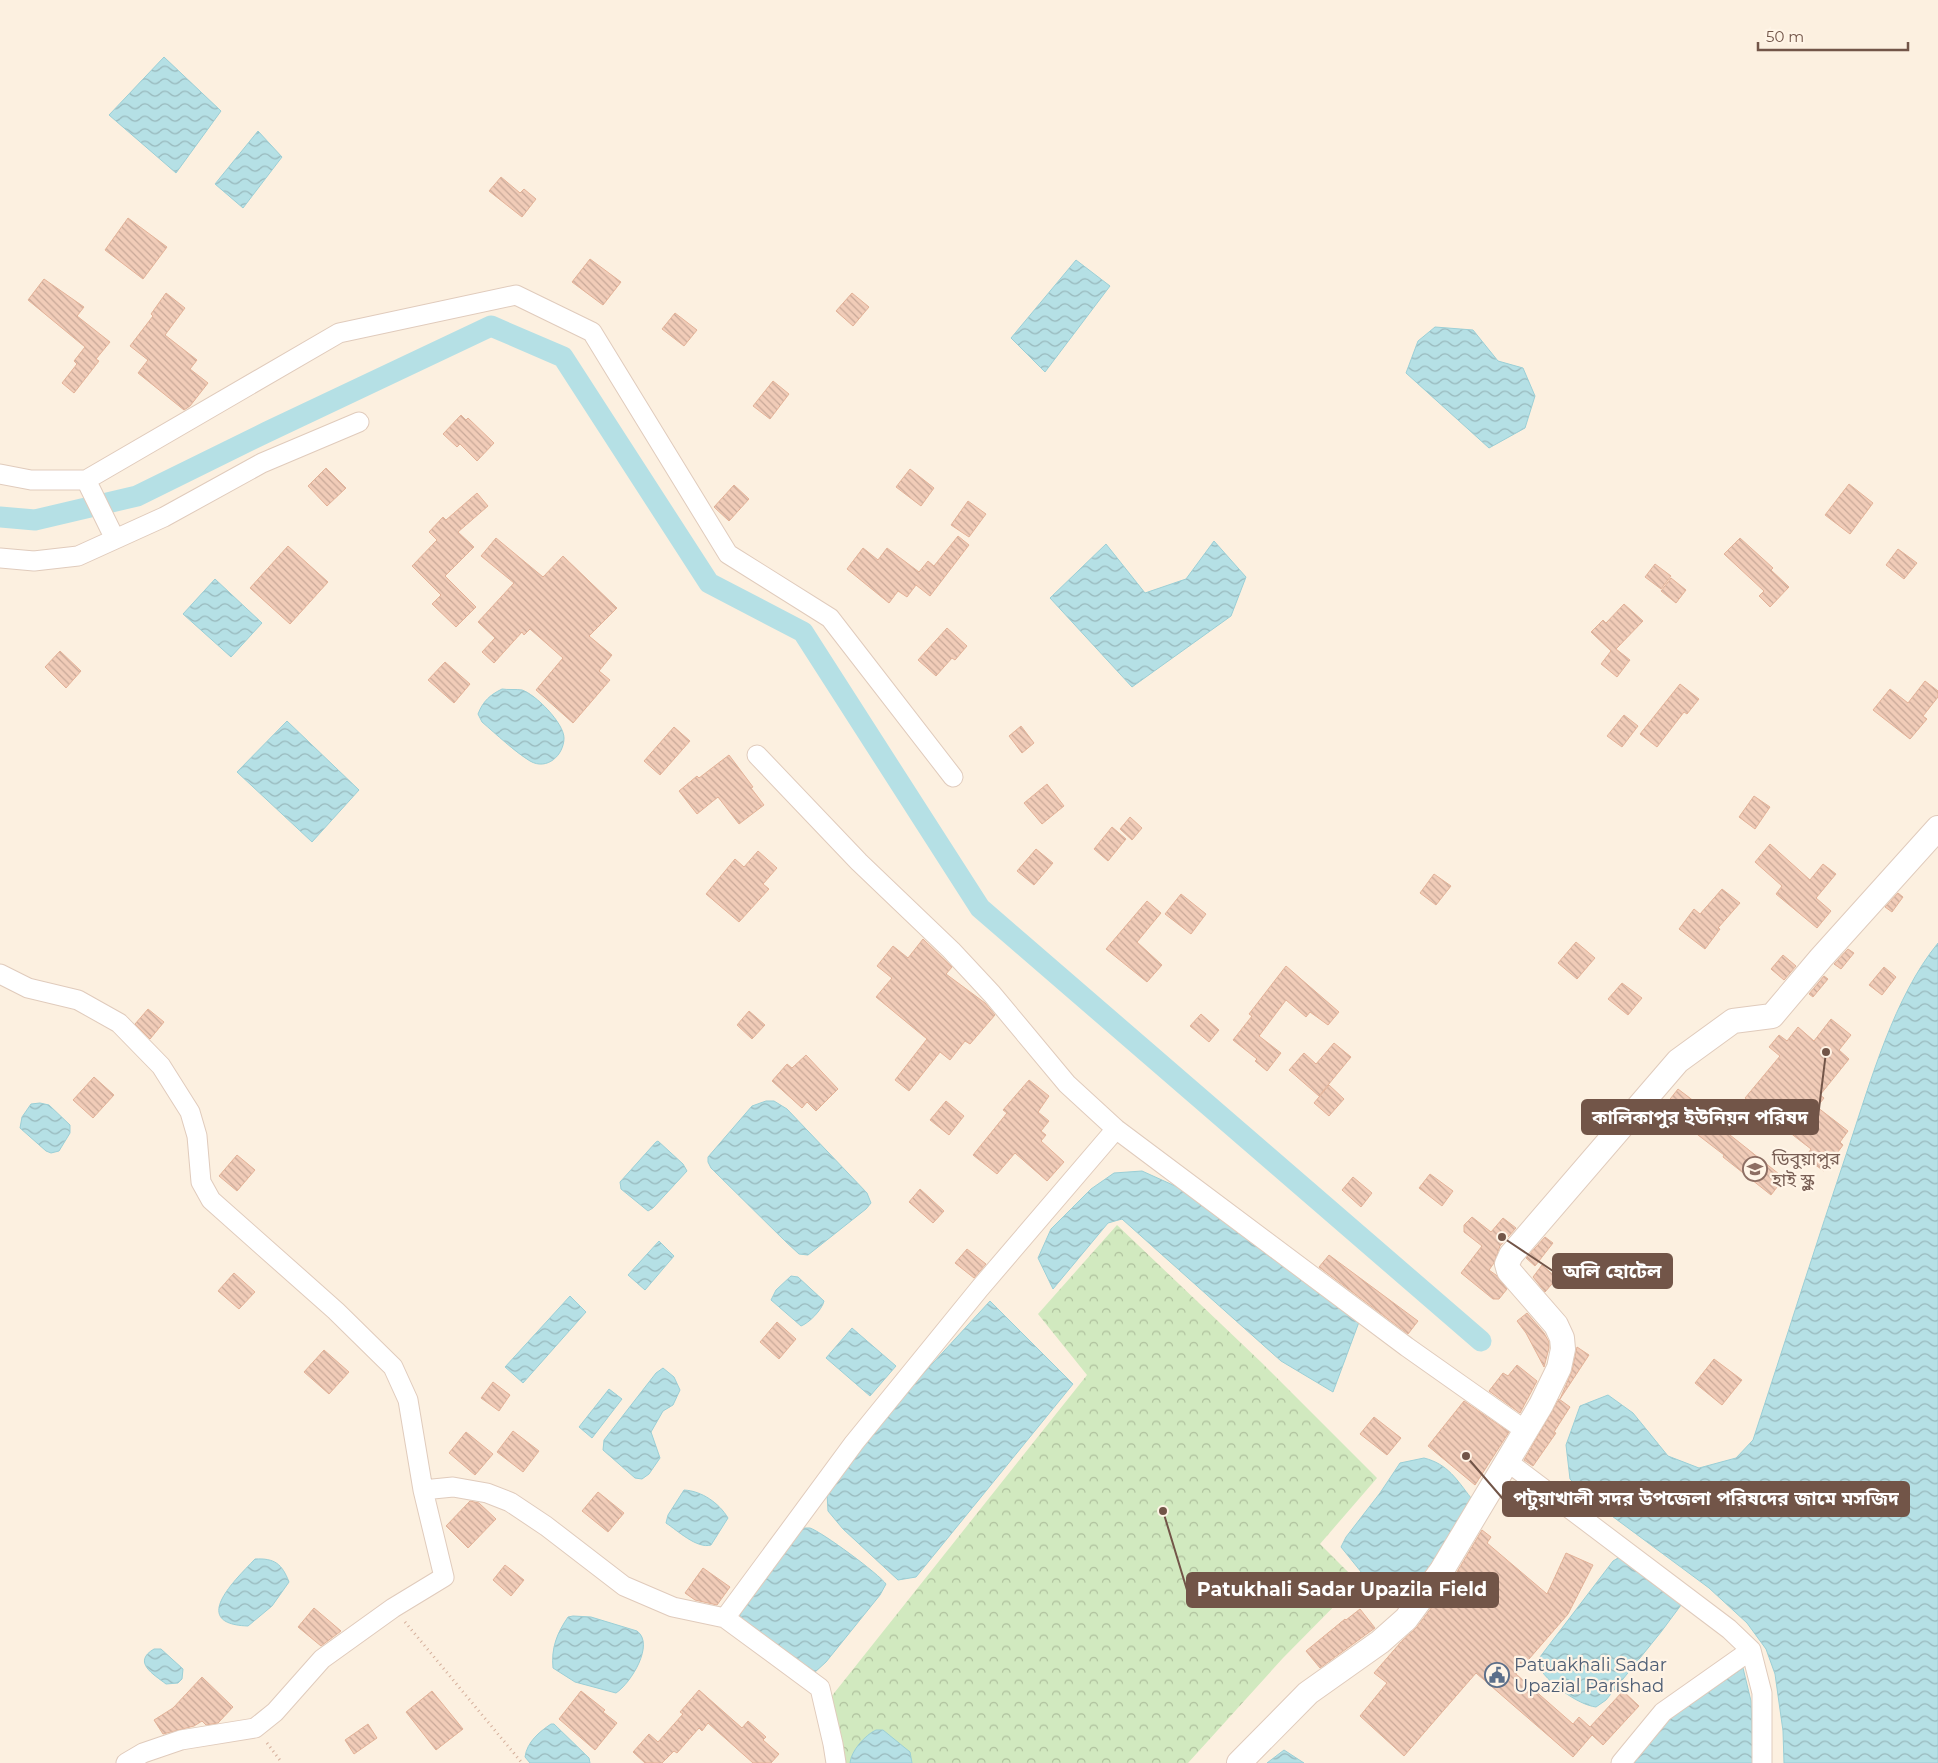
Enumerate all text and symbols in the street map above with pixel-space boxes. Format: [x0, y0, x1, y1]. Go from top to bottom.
scale bar [1758, 20, 1908, 52]
text: 50 m [1766, 27, 1804, 46]
callout: কালিকাপুর ইউনিয়ন পরিষদ [1582, 1100, 1818, 1134]
text: কালিকাপুর ইউনিয়ন পরিষদ [1591, 1106, 1808, 1129]
place label: ডিবুয়াপুর হাই স্কুল [1771, 1148, 1840, 1192]
school or university icon: ডিবুয়াপুর হাই স্কুল [1742, 1156, 1768, 1182]
callout: অলি হোটেল [1553, 1254, 1672, 1288]
text: অলি হোটেল [1562, 1260, 1662, 1283]
callout: পটুয়াখালী সদর উপজেলা পরিষদের জামে মসজিদ [1503, 1482, 1909, 1516]
text: পটুয়াখালী সদর উপজেলা পরিষদের জামে মসজিদ [1513, 1487, 1899, 1511]
callout: Patukhali Sadar Upazila Field [1187, 1573, 1498, 1607]
text: Patukhali Sadar Upazila Field [1197, 1578, 1487, 1601]
place label: Patuakhali Sadar Upazial Parishad [1514, 1654, 1667, 1697]
public building icon: Patuakhali Sadar Upazial Parishad [1484, 1662, 1510, 1688]

